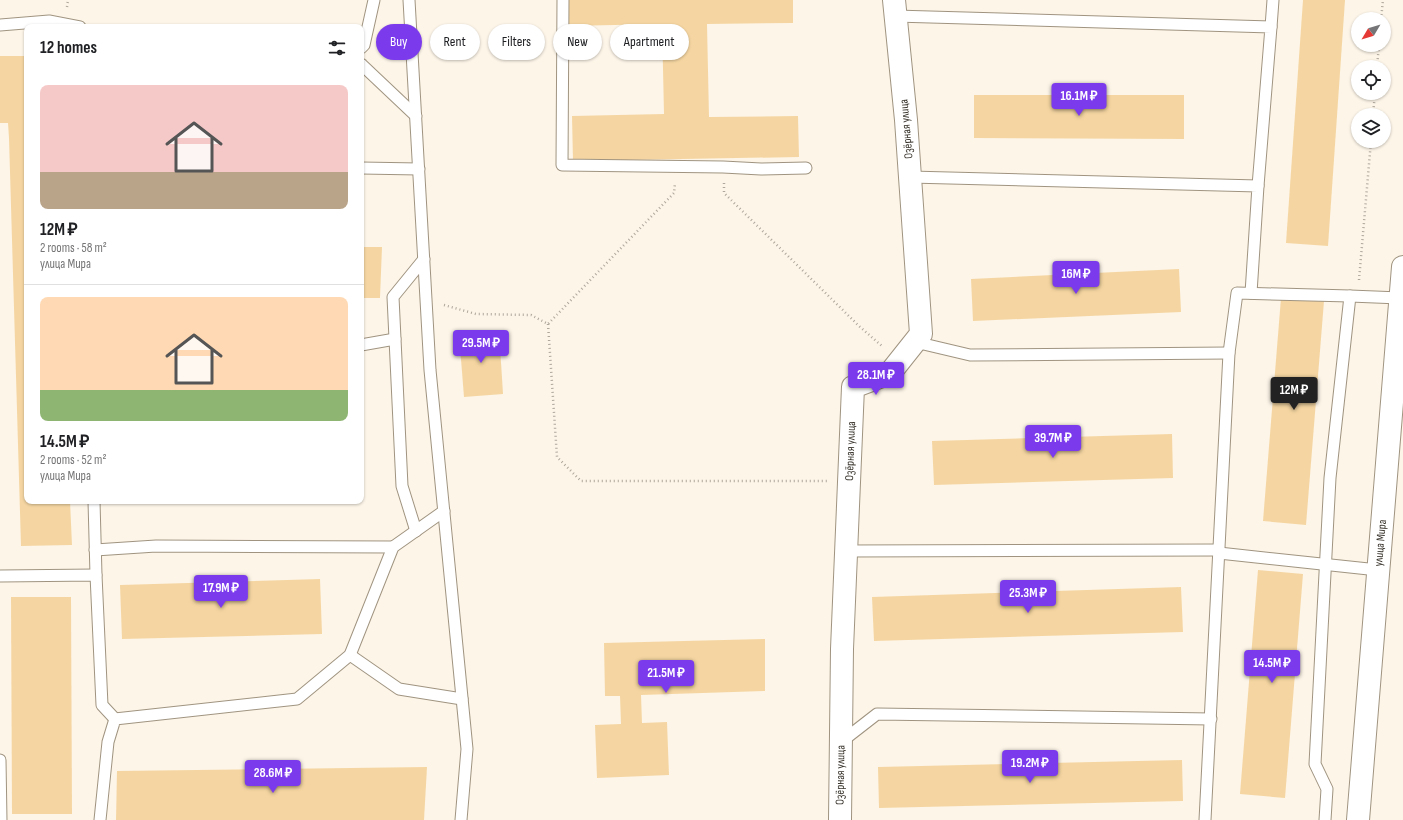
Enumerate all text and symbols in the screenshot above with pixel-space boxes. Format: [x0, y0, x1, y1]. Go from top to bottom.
north arrow [1351, 12, 1391, 52]
map controls [1351, 12, 1391, 148]
chip: Buy [376, 24, 422, 60]
chip: Rent [430, 24, 480, 60]
chip: Filters [488, 24, 545, 60]
chip: New [553, 24, 602, 60]
chip: Apartment [610, 24, 689, 60]
icon: filters [326, 37, 348, 59]
text: 12 homes [40, 38, 97, 58]
button: locate [1351, 60, 1391, 100]
pin: 16.1M ₽ [1042, 83, 1116, 117]
text: 16.1M ₽ [1061, 88, 1097, 104]
street label: Озёрная улица [896, 98, 917, 159]
button: layers [1351, 108, 1391, 148]
icon: home [158, 111, 230, 183]
text: 12M ₽ [40, 220, 78, 240]
text: 2 rooms · 58 m² [40, 240, 107, 256]
text: улица Мира [40, 256, 91, 272]
pin: 16M ₽ [1048, 261, 1104, 295]
text: 16M ₽ [1061, 266, 1091, 282]
icon: home [158, 323, 230, 395]
pin: 29.5M ₽ [444, 330, 518, 364]
text: 29.5M ₽ [462, 335, 500, 351]
pin: 28.1M ₽ [839, 362, 913, 396]
text: 28.1M ₽ [857, 367, 895, 383]
pin: 12M ₽ [1266, 377, 1322, 411]
text: 12M ₽ [1280, 382, 1308, 398]
street label: Озёрная улица [842, 421, 859, 481]
pin: 39.7M ₽ [1016, 425, 1090, 459]
text: 39.7M ₽ [1034, 430, 1072, 446]
text: 14.5M ₽ [40, 432, 89, 452]
text: 2 rooms · 52 m² [40, 452, 107, 468]
text: улица Мира [40, 468, 91, 484]
street label: улица Мира [1371, 519, 1390, 567]
pin: 17.9M ₽ [184, 575, 258, 609]
text: 17.9M ₽ [203, 580, 239, 596]
pin: 25.3M ₽ [991, 580, 1065, 614]
text: 25.3M ₽ [1009, 585, 1047, 601]
pin: 14.5M ₽ [1235, 650, 1309, 684]
text: 14.5M ₽ [1253, 655, 1291, 671]
pin: 21.5M ₽ [629, 660, 703, 694]
text: 21.5M ₽ [647, 665, 685, 681]
street label: Озёрная улица [832, 745, 849, 805]
pin: 19.2M ₽ [993, 750, 1067, 784]
text: 19.2M ₽ [1011, 755, 1049, 771]
pin: 28.6M ₽ [236, 760, 310, 794]
text: 28.6M ₽ [254, 765, 292, 781]

